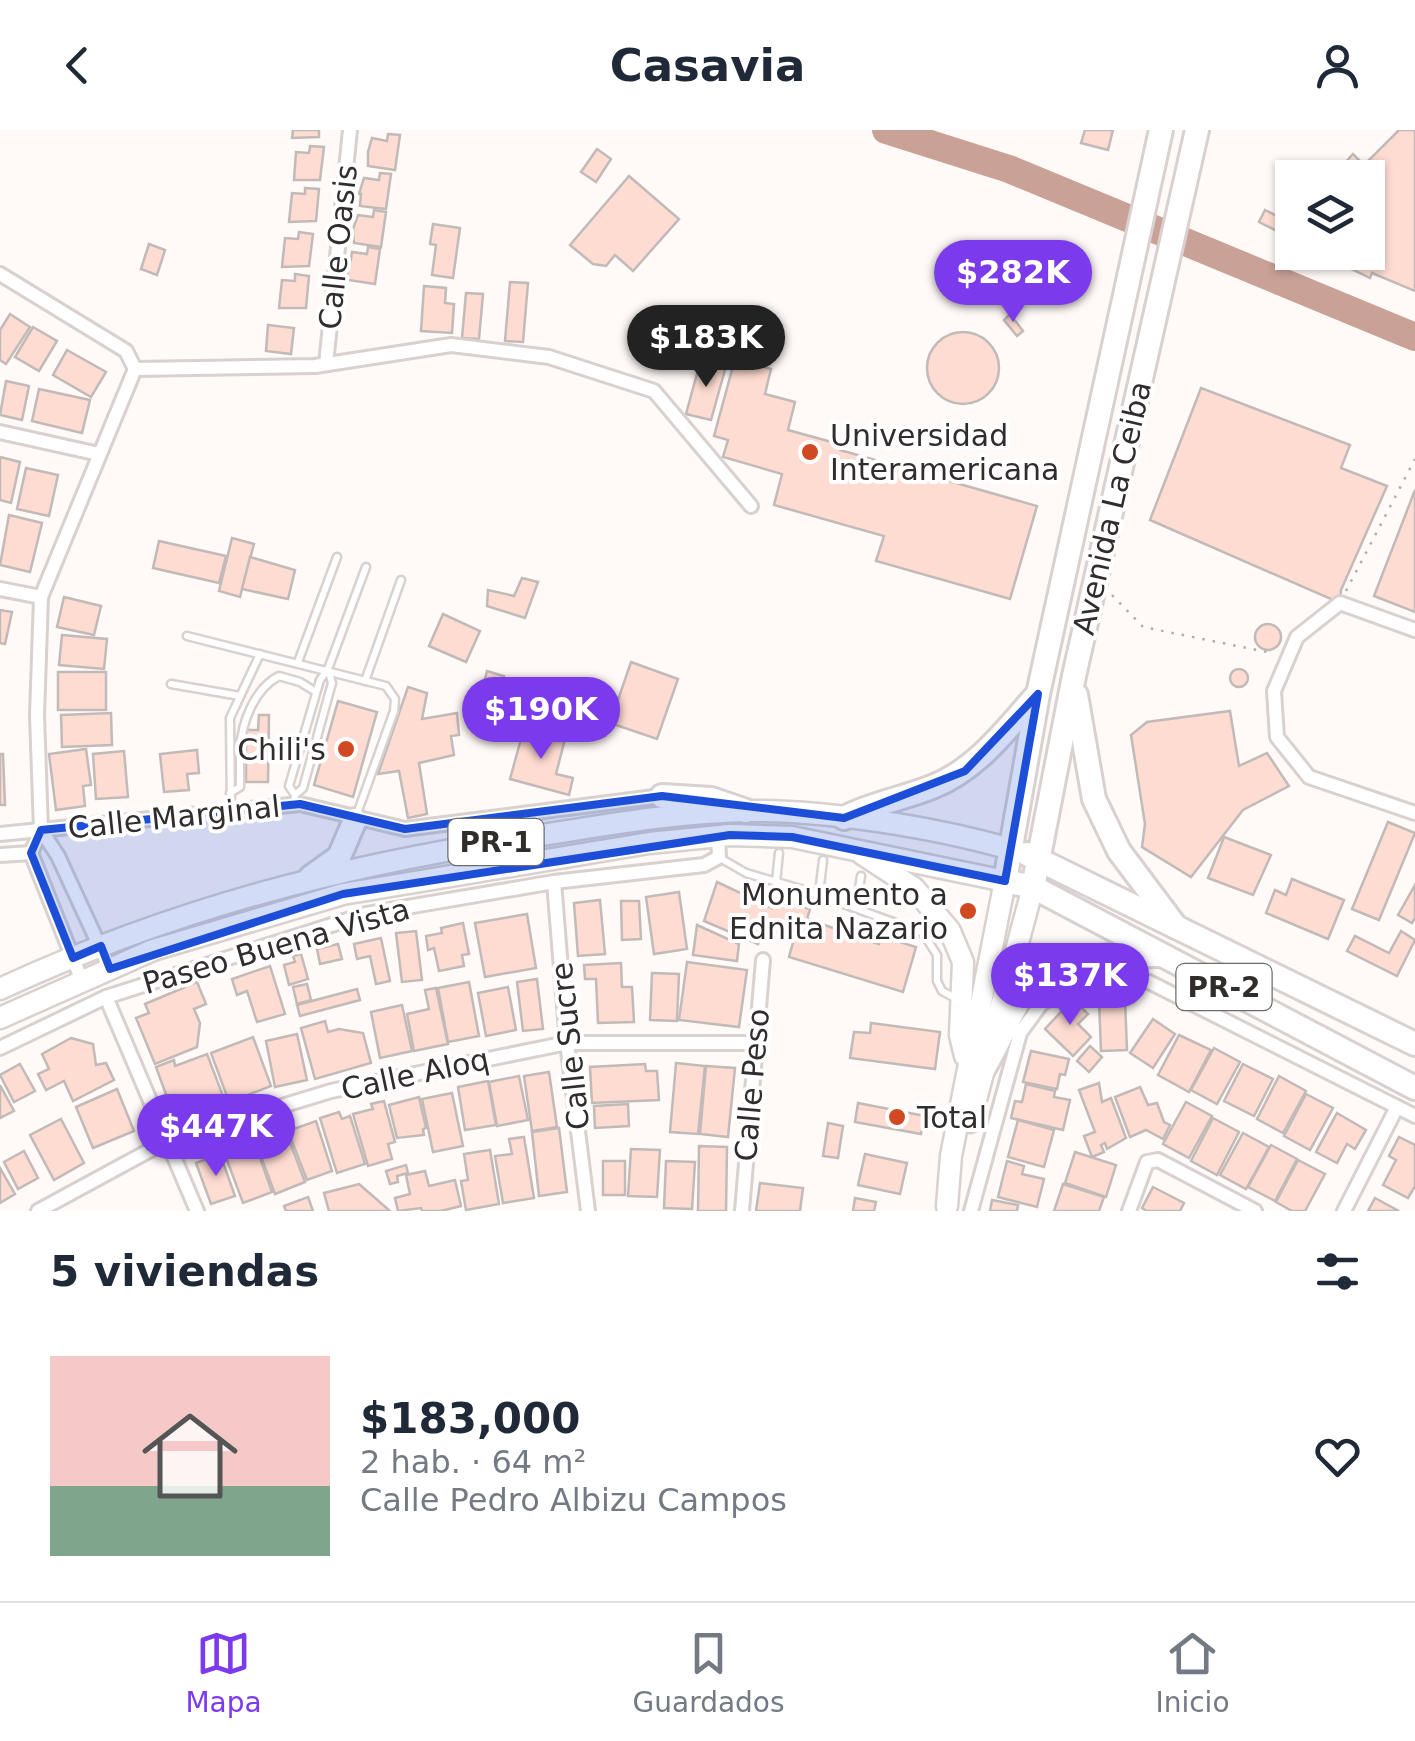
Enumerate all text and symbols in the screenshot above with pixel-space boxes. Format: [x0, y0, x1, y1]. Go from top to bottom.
icon: back [50, 38, 105, 93]
icon: person [1310, 38, 1365, 93]
text: Casavia [610, 39, 805, 92]
map controls [1275, 160, 1385, 270]
button: layers [1275, 160, 1385, 270]
street label: Calle Oasis [312, 163, 364, 331]
pin: $282K [943, 240, 1083, 325]
text: $282K [956, 253, 1070, 291]
pin: $183K [636, 305, 776, 390]
text: $183K [649, 318, 763, 356]
street label: Avenida La Ceiba [1066, 378, 1158, 638]
place label: Universidad Interamericana [830, 418, 1059, 487]
marker: Universidad Interamericana [799, 441, 821, 463]
pin: $190K [471, 677, 611, 762]
text: $190K [484, 690, 598, 728]
place label: Chili's [237, 732, 326, 767]
marker: Chili's [335, 738, 357, 760]
street label: Calle Marginal [66, 788, 282, 846]
road number: PR-1 [448, 819, 544, 865]
place label: Monumento a Ednita Nazario [729, 877, 948, 946]
street label: Paseo Buena Vista [138, 891, 414, 1001]
marker: Monumento a Ednita Nazario [957, 900, 979, 922]
pin: $137K [1000, 943, 1140, 1028]
text: $137K [1013, 956, 1127, 994]
street label: Calle Sucre [544, 960, 596, 1132]
road number: PR-2 [1176, 964, 1272, 1010]
street label: Calle Peso [728, 1007, 776, 1163]
street label: Calle Aloq [338, 1041, 492, 1107]
pin: $447K [146, 1094, 286, 1179]
place label: Total [916, 1100, 987, 1135]
marker: Total [886, 1106, 908, 1128]
text: $447K [159, 1107, 273, 1145]
icon: filters [1310, 1244, 1365, 1299]
text: 5 viviendas [50, 1247, 319, 1296]
text: $183,000 [360, 1394, 581, 1443]
icon: home [130, 1396, 250, 1516]
icon: heart [1310, 1429, 1365, 1484]
text: 2 hab. · 64 m² [360, 1443, 586, 1481]
text: Calle Pedro Albizu Campos [360, 1481, 787, 1519]
tab: Mapa [185, 1626, 262, 1719]
tab: Guardados [633, 1626, 785, 1719]
tab: Inicio [1155, 1626, 1230, 1719]

